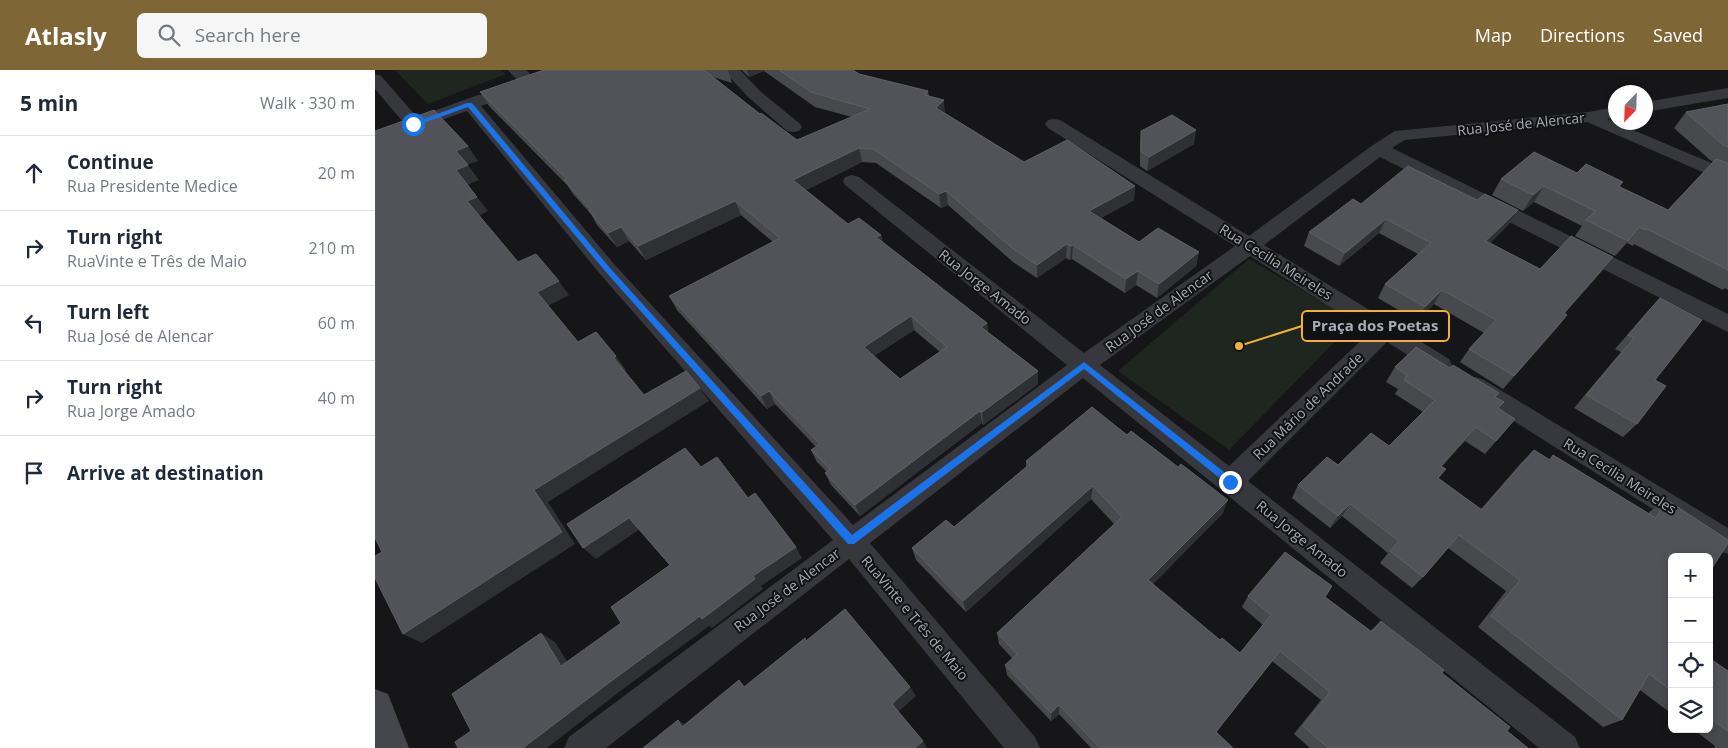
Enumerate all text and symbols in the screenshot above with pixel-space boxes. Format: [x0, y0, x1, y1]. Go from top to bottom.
search box [137, 13, 487, 58]
text: Atlasly [25, 19, 107, 52]
icon: search [155, 21, 183, 49]
text: Search here [195, 22, 301, 48]
text: Map [1475, 23, 1512, 47]
text: Directions [1540, 23, 1625, 47]
text: Saved [1653, 23, 1703, 47]
north arrow [1608, 85, 1653, 130]
text: 5 min [20, 89, 78, 117]
text: Walk · 330 m [260, 92, 355, 114]
street label: Rua José de Alencar [1456, 107, 1586, 140]
route start [402, 113, 425, 136]
text: Continue [67, 149, 154, 175]
icon: ahead [20, 159, 48, 187]
text: 20 m [318, 162, 355, 184]
text: Rua Presidente Medice [67, 175, 238, 197]
street label: Rua Cecilia Meireles [1216, 219, 1337, 304]
text: Turn right [67, 224, 162, 250]
icon: right [20, 234, 48, 262]
text: 210 m [309, 237, 355, 259]
street label: Rua Jorge Amado [935, 245, 1035, 329]
text: RuaVinte e Três de Maio [67, 250, 247, 272]
street label: Rua José de Alencar [1101, 265, 1216, 356]
text: Turn left [67, 299, 149, 325]
icon: left [20, 309, 48, 337]
callout: Praça dos Poetas [1302, 311, 1449, 341]
text: 60 m [318, 312, 355, 334]
text: Praça dos Poetas [1312, 315, 1438, 335]
text: Rua José de Alencar [67, 325, 213, 347]
street label: Rua Mário de Andrade [1248, 348, 1367, 463]
text: Turn right [67, 374, 162, 400]
icon: right [20, 384, 48, 412]
text: 40 m [318, 387, 355, 409]
text: Rua Jorge Amado [67, 400, 195, 422]
street label: Rua Cecilia Meireles [1560, 433, 1681, 518]
icon: arrive [20, 459, 48, 487]
text: Arrive at destination [67, 460, 264, 486]
route end [1219, 471, 1242, 494]
street label: Rua Jorge Amado [1253, 496, 1352, 581]
street label: Rua José de Alencar [730, 543, 844, 636]
street label: RuaVinte e Três de Maio [858, 551, 973, 684]
map controls [1668, 553, 1713, 733]
button: + [1668, 553, 1713, 598]
button: − [1668, 598, 1713, 643]
button: locate [1668, 643, 1713, 688]
button: layers [1668, 688, 1713, 733]

